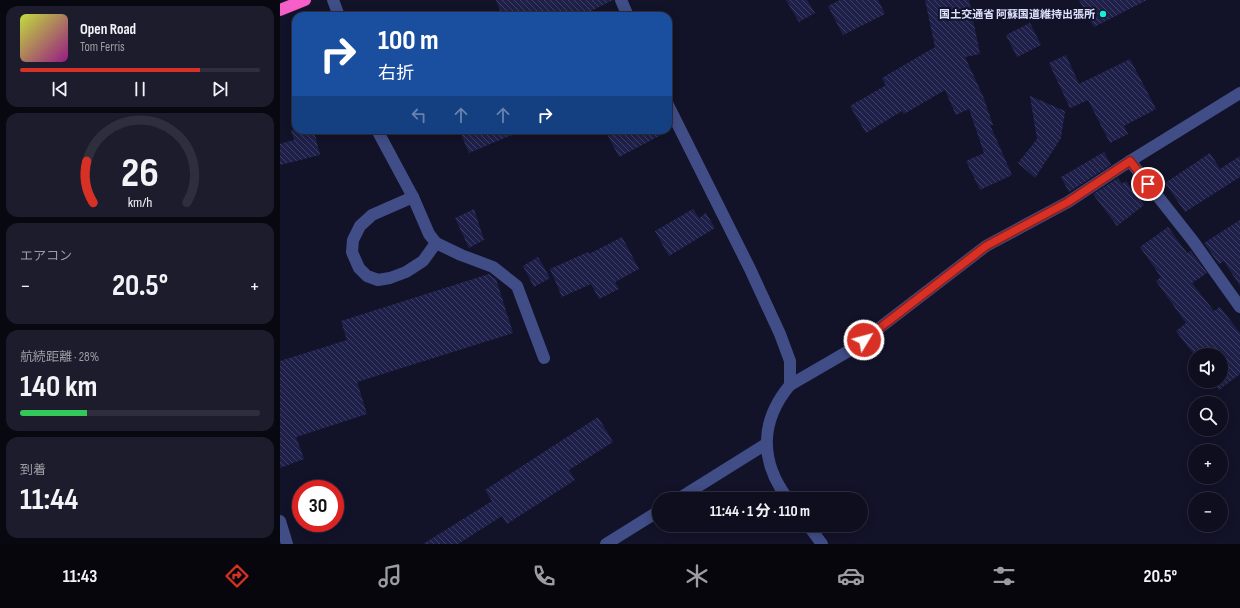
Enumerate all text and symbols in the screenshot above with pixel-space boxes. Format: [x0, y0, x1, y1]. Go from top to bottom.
place label: 国土交通省 阿蘇国道維持出張所 [939, 8, 1095, 21]
marker: 国土交通省 阿蘇国道維持出張所 [1098, 9, 1108, 19]
text: Open Road [80, 20, 136, 39]
text: 100 m [378, 24, 439, 57]
icon: right [312, 28, 364, 80]
text: Tom Ferris [80, 39, 125, 55]
text: 右折 [378, 63, 414, 84]
icon: previous [49, 78, 71, 100]
icon: pause [129, 78, 151, 100]
icon: next [209, 78, 231, 100]
icon: left [408, 104, 430, 126]
icon: ahead [450, 104, 472, 126]
icon: ahead [492, 104, 514, 126]
icon: right [534, 104, 556, 126]
text: 26 [121, 149, 159, 198]
pin [1131, 167, 1165, 201]
icon: arrive [1137, 173, 1159, 195]
text: km/h [128, 194, 152, 211]
text: エアコン [20, 248, 72, 264]
text: 20.5° [112, 268, 168, 304]
text: − [20, 273, 31, 300]
text: + [249, 273, 260, 300]
position arrow [843, 319, 885, 361]
map controls [1188, 348, 1228, 532]
button: sound [1188, 348, 1228, 388]
text: 航続距離 · 28% [20, 349, 99, 365]
text: 140 km [20, 369, 97, 405]
button: search [1188, 396, 1228, 436]
button: + [1188, 444, 1228, 484]
text: 到着 [20, 462, 46, 478]
speed limit sign: 30 [292, 480, 344, 532]
text: 11:44 [20, 482, 78, 518]
button: − [1188, 492, 1228, 532]
text: 11:44 · 1 分 · 110 m [710, 502, 810, 521]
icon: directions [223, 562, 251, 590]
icon: music [376, 562, 404, 590]
icon: phone [530, 562, 558, 590]
icon: climate [683, 562, 711, 590]
icon: car [837, 562, 865, 590]
icon: filters [990, 562, 1018, 590]
text: 11:43 [63, 566, 97, 587]
text: 20.5° [1144, 566, 1177, 587]

